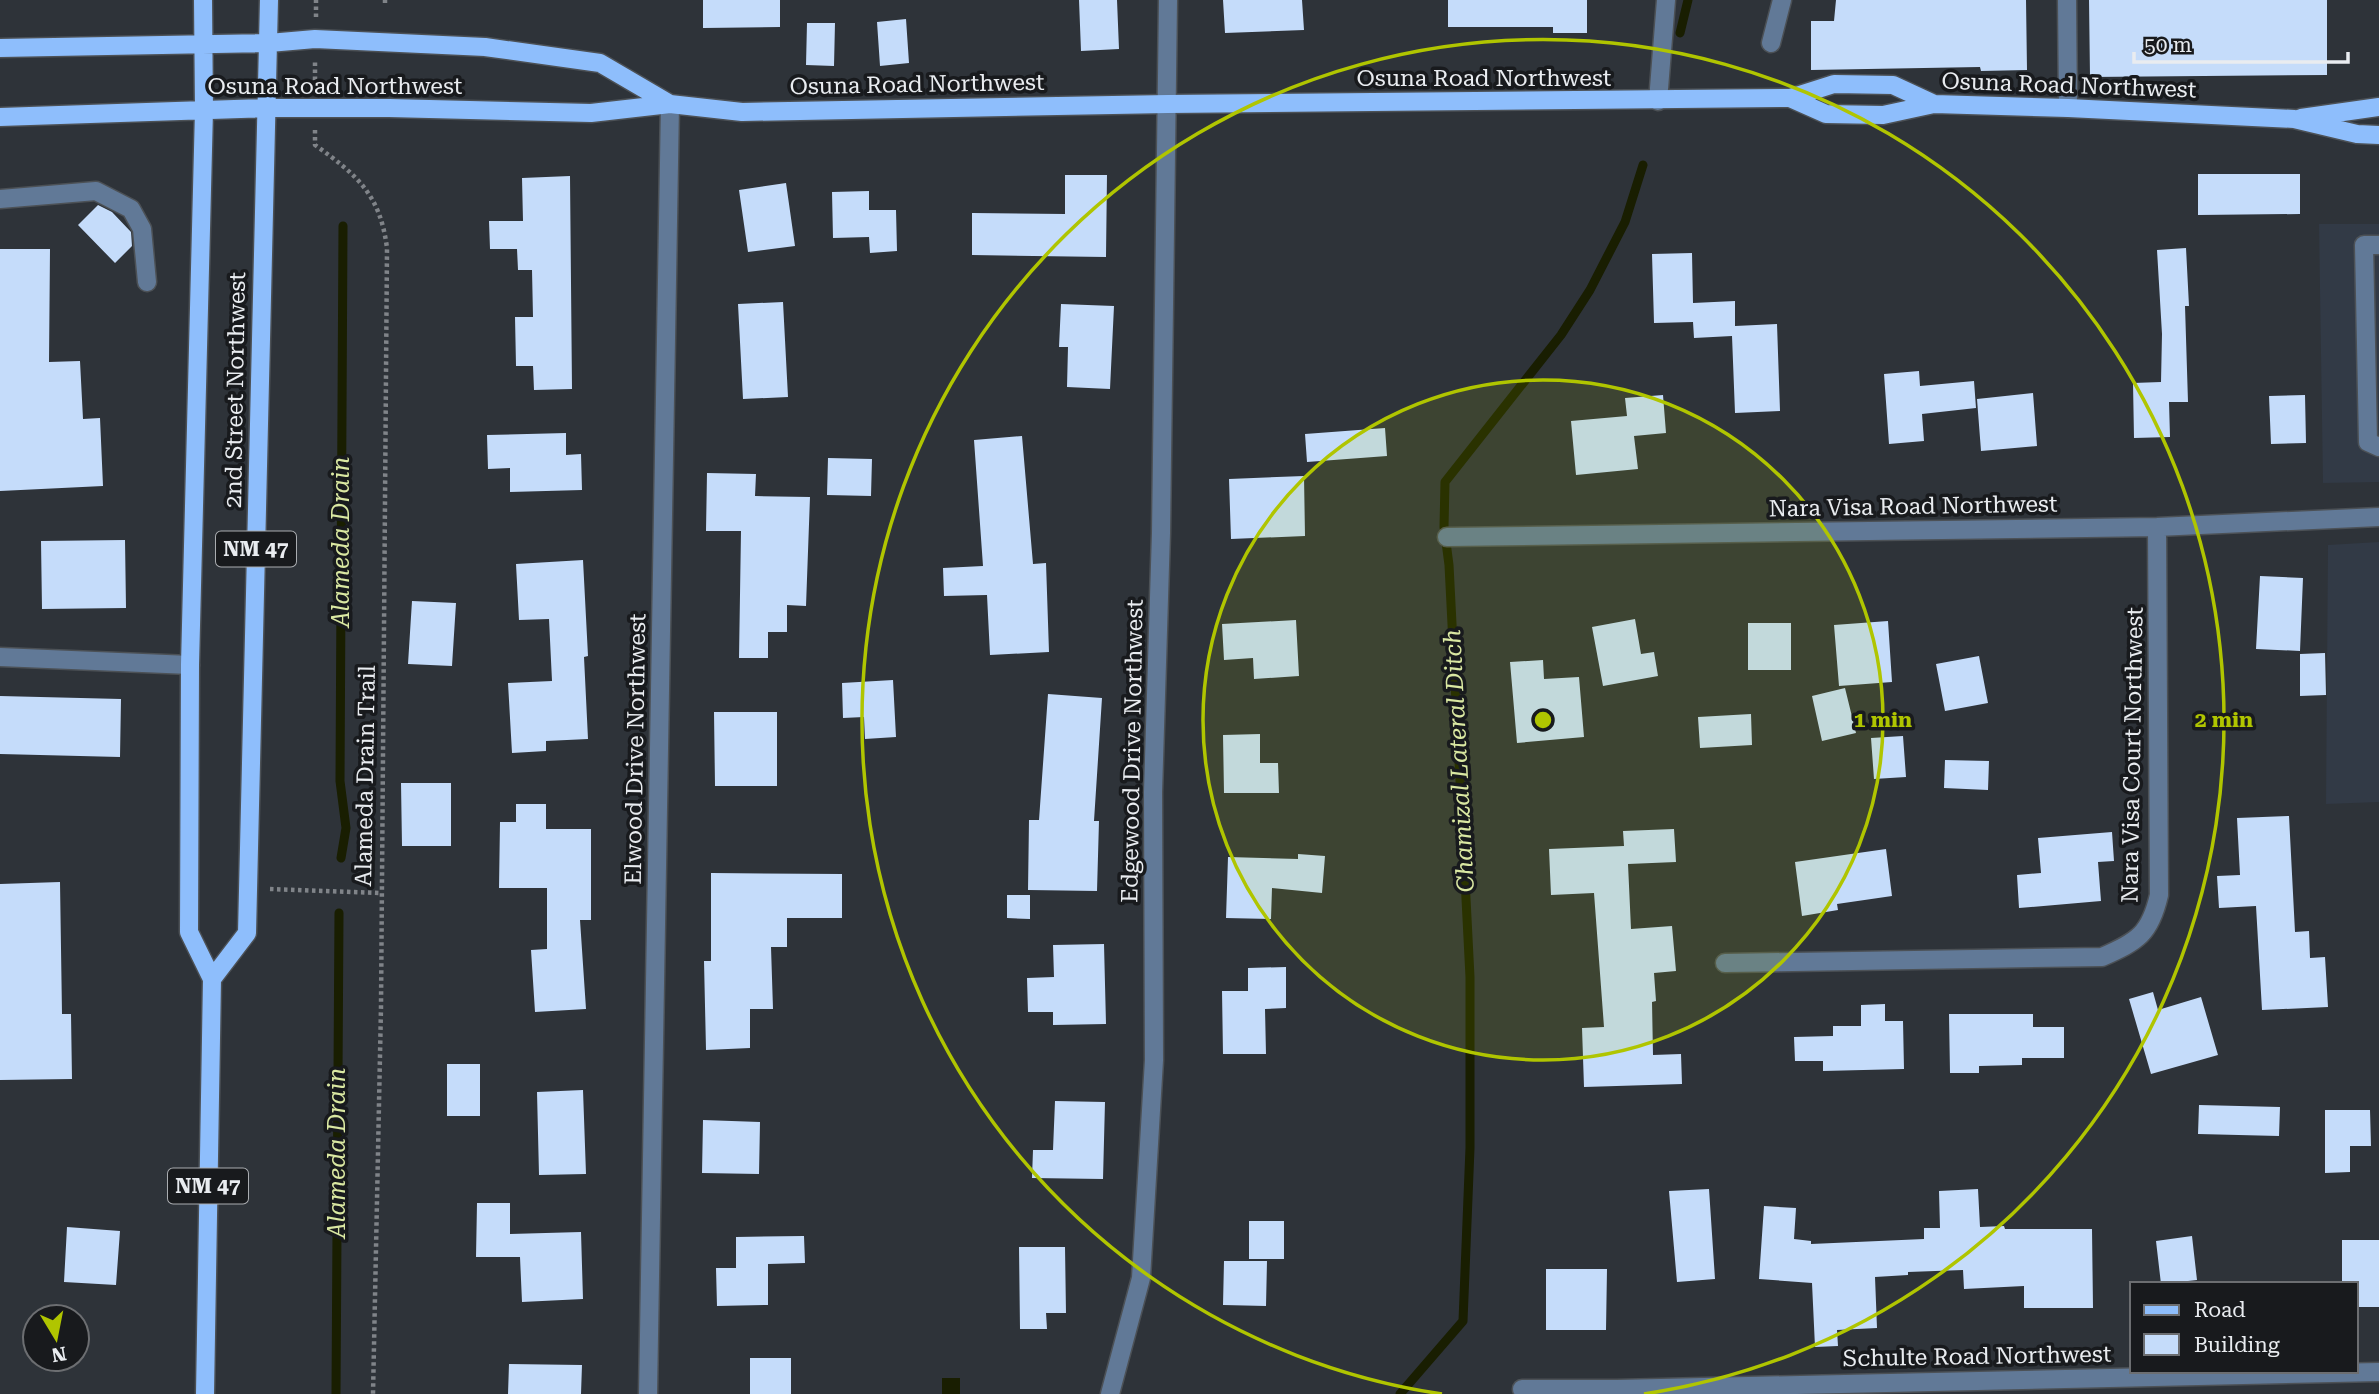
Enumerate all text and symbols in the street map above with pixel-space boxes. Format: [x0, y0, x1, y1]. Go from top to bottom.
scale bar [2134, 21, 2348, 65]
text: 50 m [2144, 33, 2192, 57]
street label: Osuna Road Northwest [1357, 65, 1612, 92]
street label: Osuna Road Northwest [1941, 68, 2197, 103]
street label: Osuna Road Northwest [789, 69, 1045, 100]
street label: Osuna Road Northwest [208, 73, 463, 100]
street label: 2nd Street Northwest [220, 271, 251, 508]
water label: Alameda Drain [327, 457, 355, 629]
street label: Nara Visa Road Northwest [1768, 490, 2058, 523]
road number: NM 47 [216, 532, 296, 566]
street label: Edgewood Drive Northwest [1116, 599, 1149, 903]
street label: Nara Visa Court Northwest [2116, 606, 2149, 903]
street label: Elwood Drive Northwest [620, 613, 651, 885]
water label: Chamizal Lateral Ditch [1438, 629, 1480, 893]
street label: Alameda Drain Trail [350, 665, 381, 887]
centre of rings [1531, 708, 1555, 732]
text: 1 min [1854, 708, 1912, 732]
text: 2 min [2195, 708, 2253, 732]
water label: Alameda Drain [323, 1068, 351, 1240]
road number: NM 47 [168, 1168, 248, 1204]
legend [2130, 1282, 2358, 1373]
text: Road [2194, 1298, 2246, 1322]
north arrow [21, 1303, 91, 1373]
text: Building [2194, 1333, 2280, 1357]
street label: Schulte Road Northwest [1842, 1341, 2112, 1372]
text: N [49, 1342, 68, 1367]

